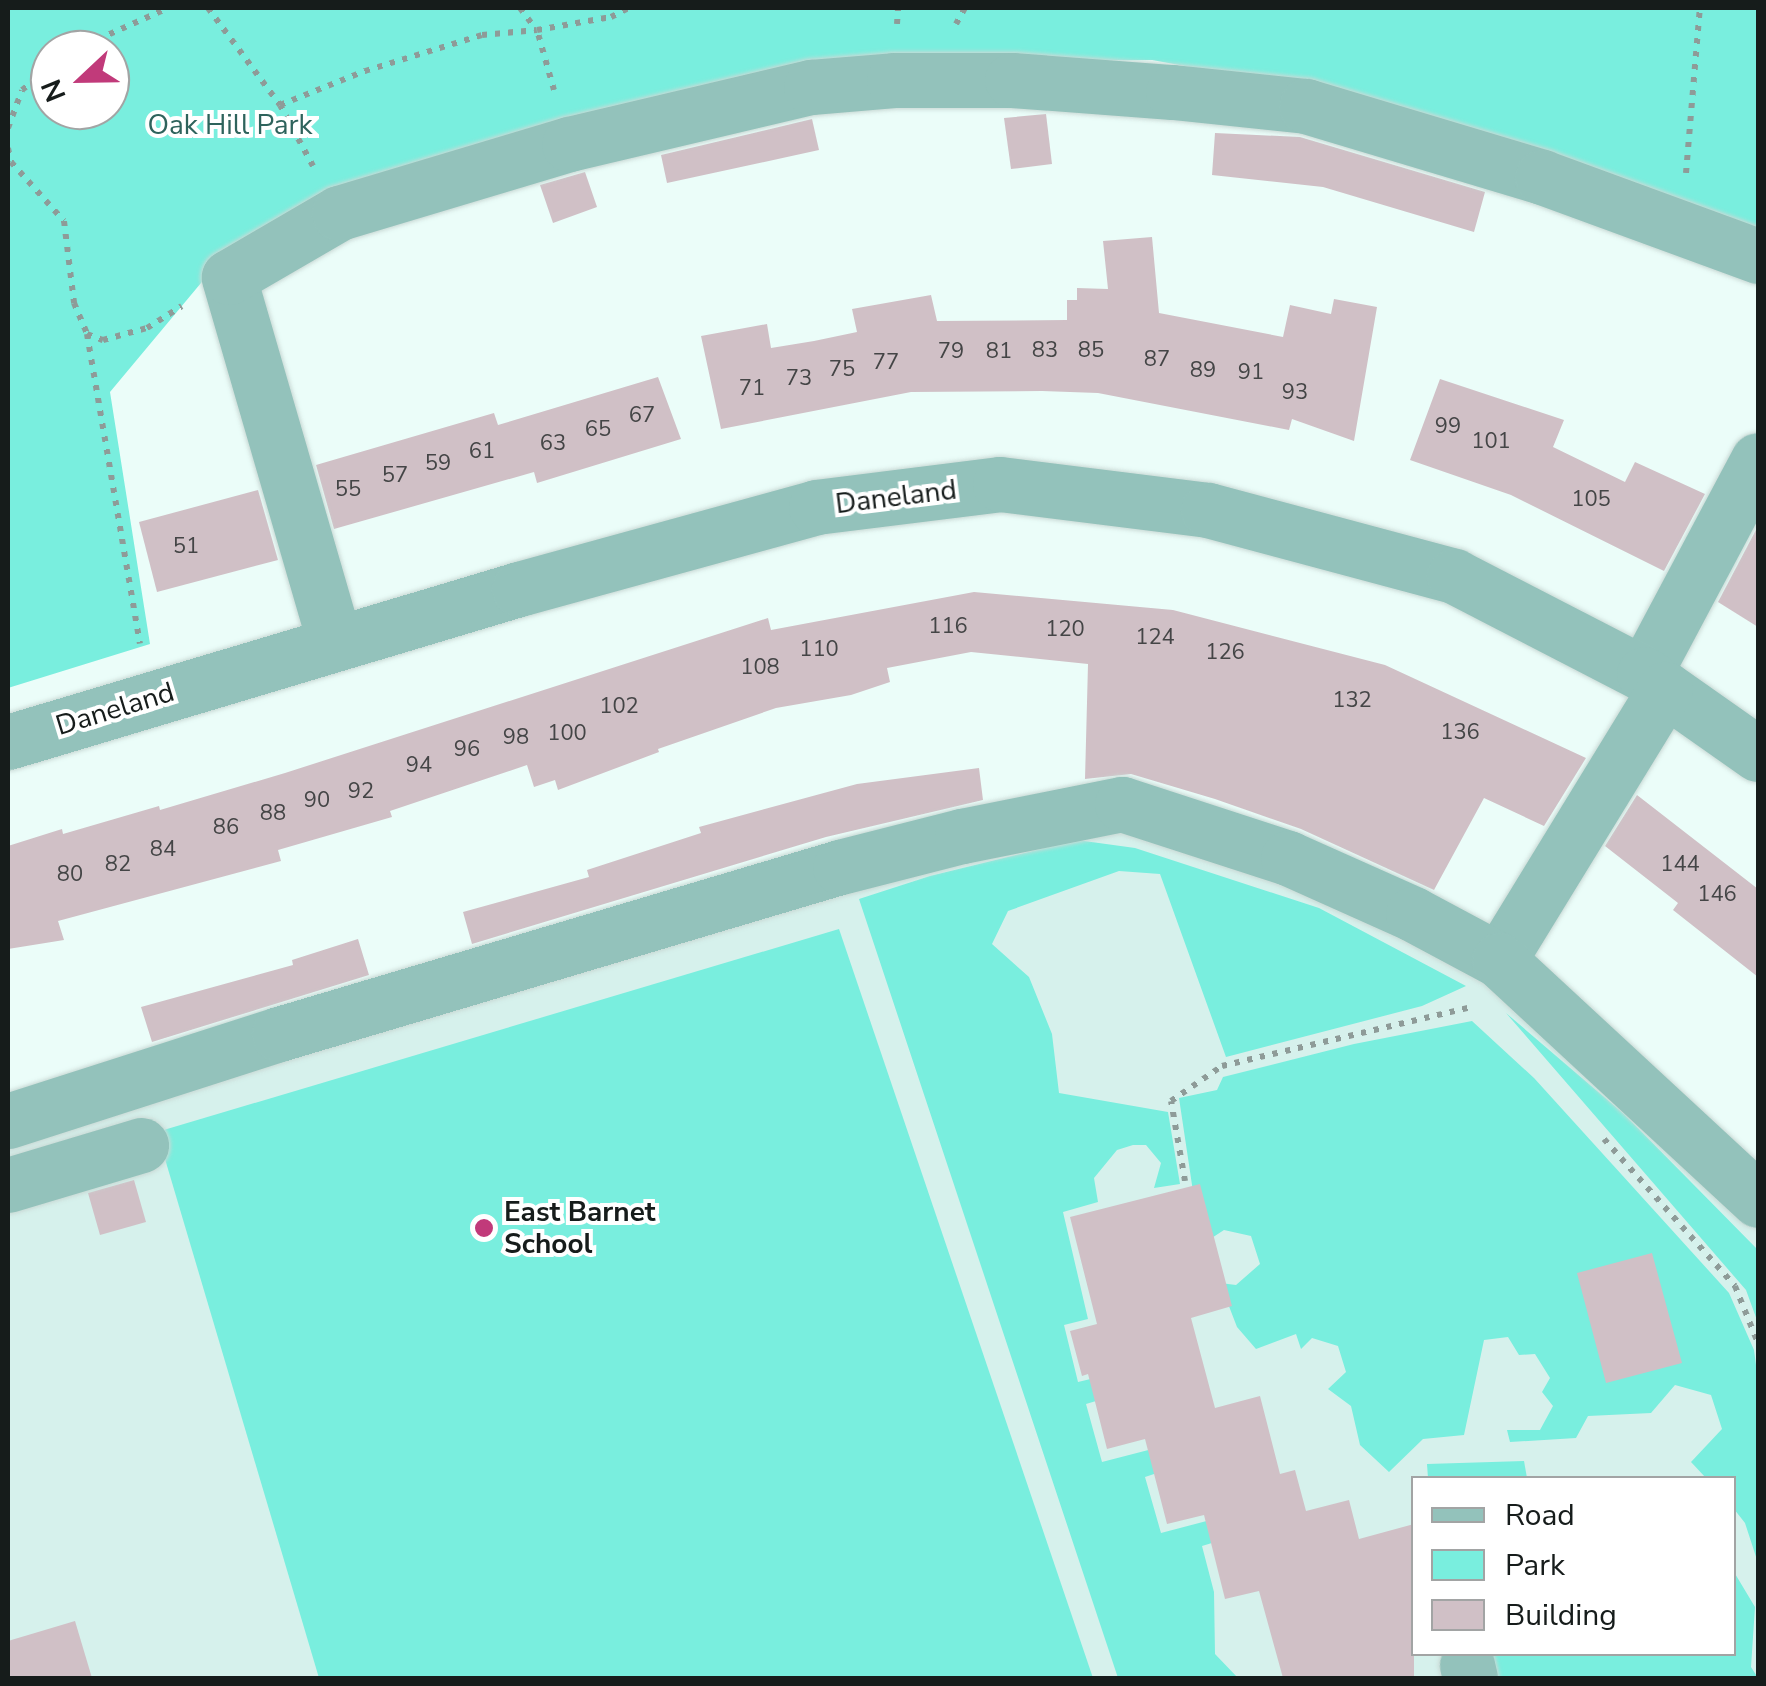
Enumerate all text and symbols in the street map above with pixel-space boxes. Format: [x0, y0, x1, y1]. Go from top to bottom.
north arrow [30, 30, 130, 130]
text: N [33, 74, 76, 107]
park label: Oak Hill Park [147, 108, 313, 142]
house number: 83 [1032, 338, 1058, 364]
house number: 85 [1078, 338, 1104, 364]
house number: 79 [938, 339, 964, 365]
house number: 81 [986, 339, 1012, 365]
house number: 87 [1144, 347, 1170, 373]
house number: 77 [873, 350, 899, 376]
house number: 75 [829, 357, 855, 383]
house number: 89 [1190, 358, 1216, 384]
house number: 91 [1238, 360, 1264, 386]
house number: 73 [786, 366, 812, 392]
house number: 71 [739, 376, 765, 402]
house number: 93 [1282, 380, 1308, 406]
house number: 67 [629, 403, 655, 429]
house number: 99 [1435, 414, 1461, 440]
house number: 65 [585, 417, 611, 443]
house number: 101 [1471, 429, 1511, 455]
house number: 63 [540, 431, 566, 457]
house number: 61 [469, 439, 495, 465]
house number: 59 [425, 451, 451, 477]
house number: 57 [382, 463, 408, 489]
street label: Daneland [834, 473, 958, 521]
house number: 55 [335, 477, 361, 503]
house number: 105 [1571, 487, 1611, 513]
house number: 51 [173, 534, 199, 560]
house number: 116 [928, 614, 968, 640]
house number: 120 [1045, 617, 1085, 643]
house number: 124 [1135, 625, 1175, 651]
house number: 110 [799, 637, 839, 663]
house number: 126 [1205, 640, 1245, 666]
house number: 108 [740, 655, 780, 681]
street label: Daneland [52, 675, 178, 743]
house number: 132 [1332, 688, 1372, 714]
house number: 102 [599, 694, 639, 720]
house number: 136 [1440, 720, 1480, 746]
house number: 100 [547, 721, 587, 747]
house number: 98 [503, 725, 529, 751]
house number: 96 [454, 737, 480, 763]
house number: 94 [406, 753, 432, 779]
house number: 92 [348, 779, 374, 805]
house number: 90 [304, 788, 330, 814]
house number: 88 [260, 801, 286, 827]
house number: 86 [213, 815, 239, 841]
house number: 84 [150, 837, 176, 863]
house number: 82 [105, 852, 131, 878]
house number: 144 [1660, 852, 1700, 878]
house number: 80 [57, 862, 83, 888]
house number: 146 [1697, 882, 1737, 908]
place label: East Barnet School [504, 1195, 656, 1261]
marker: East Barnet School [473, 1217, 495, 1239]
legend [1411, 1476, 1736, 1656]
text: Road [1505, 1495, 1575, 1536]
text: Park [1505, 1545, 1565, 1586]
text: Building [1505, 1595, 1617, 1636]

